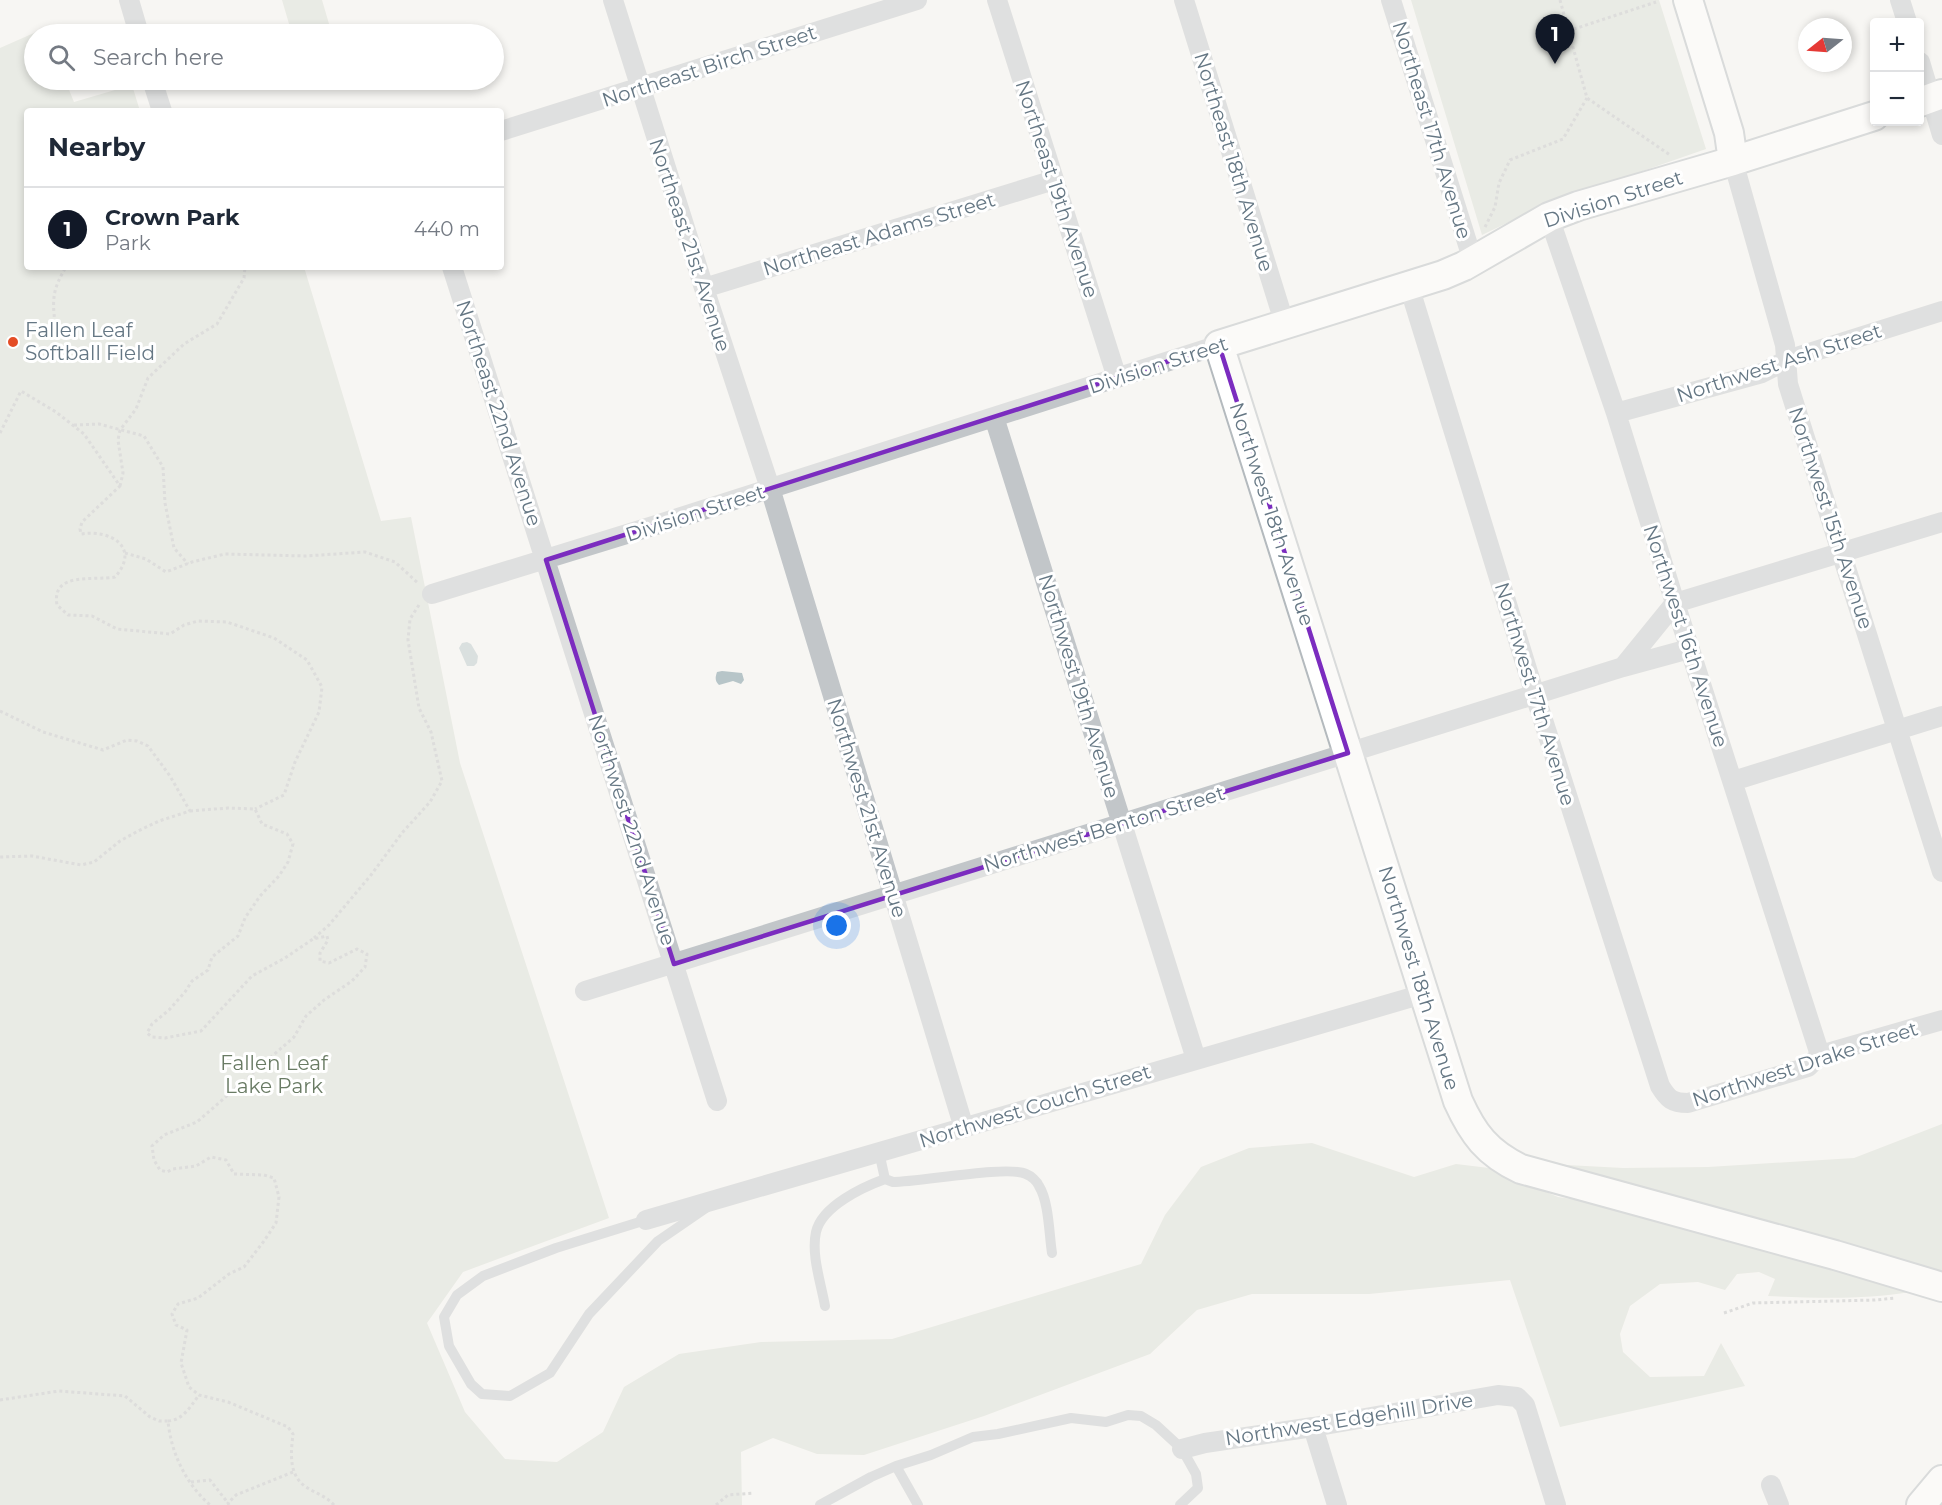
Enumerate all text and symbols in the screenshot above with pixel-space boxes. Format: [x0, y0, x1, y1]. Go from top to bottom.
pin: 1 [1536, 14, 1574, 64]
street label: Northeast 17th Avenue [1387, 18, 1477, 242]
north arrow [1798, 18, 1852, 72]
map controls [1870, 18, 1924, 126]
button: + [1870, 18, 1924, 72]
street label: Northeast Birch Street [599, 20, 819, 112]
search box [24, 24, 504, 90]
icon: search [45, 41, 78, 74]
text: Search here [93, 44, 224, 71]
street label: Northeast 18th Avenue [1189, 50, 1279, 274]
button: − [1870, 72, 1924, 126]
street label: Northeast 19th Avenue [1010, 77, 1104, 301]
text: Nearby [48, 131, 145, 163]
street label: Northeast 21st Avenue [644, 135, 736, 355]
street label: Division Street [1540, 165, 1686, 233]
street label: Northeast Adams Street [760, 187, 998, 281]
text: Crown Park [105, 204, 240, 231]
text: 1 [64, 217, 71, 241]
text: 440 m [414, 217, 480, 241]
text: Park [105, 231, 151, 255]
street label: Northeast 22nd Avenue [451, 297, 547, 529]
place label: Fallen Leaf Softball Field [25, 318, 155, 365]
street label: Northwest Ash Street [1673, 318, 1885, 408]
street label: Division Street [1085, 331, 1231, 399]
marker: Fallen Leaf Softball Field [6, 335, 20, 349]
street label: Northwest 18th Avenue [1225, 399, 1319, 629]
street label: Northwest 15th Avenue [1784, 404, 1878, 632]
street label: Division Street [622, 479, 768, 547]
street label: Northwest 16th Avenue [1639, 522, 1733, 750]
street label: Northwest 19th Avenue [1033, 571, 1125, 801]
street label: Northwest 17th Avenue [1490, 580, 1580, 808]
street label: Northwest 21st Avenue [822, 695, 912, 921]
street label: Northwest 22nd Avenue [583, 711, 681, 949]
street label: Northwest Benton Street [980, 781, 1228, 877]
street label: Northwest 18th Avenue [1373, 863, 1465, 1093]
your location [822, 911, 851, 940]
street label: Northwest Drake Street [1689, 1016, 1921, 1112]
park label: Fallen Leaf Lake Park [220, 1051, 329, 1098]
street label: Northwest Couch Street [916, 1059, 1154, 1153]
street label: Northwest Edgehill Drive [1223, 1388, 1475, 1450]

